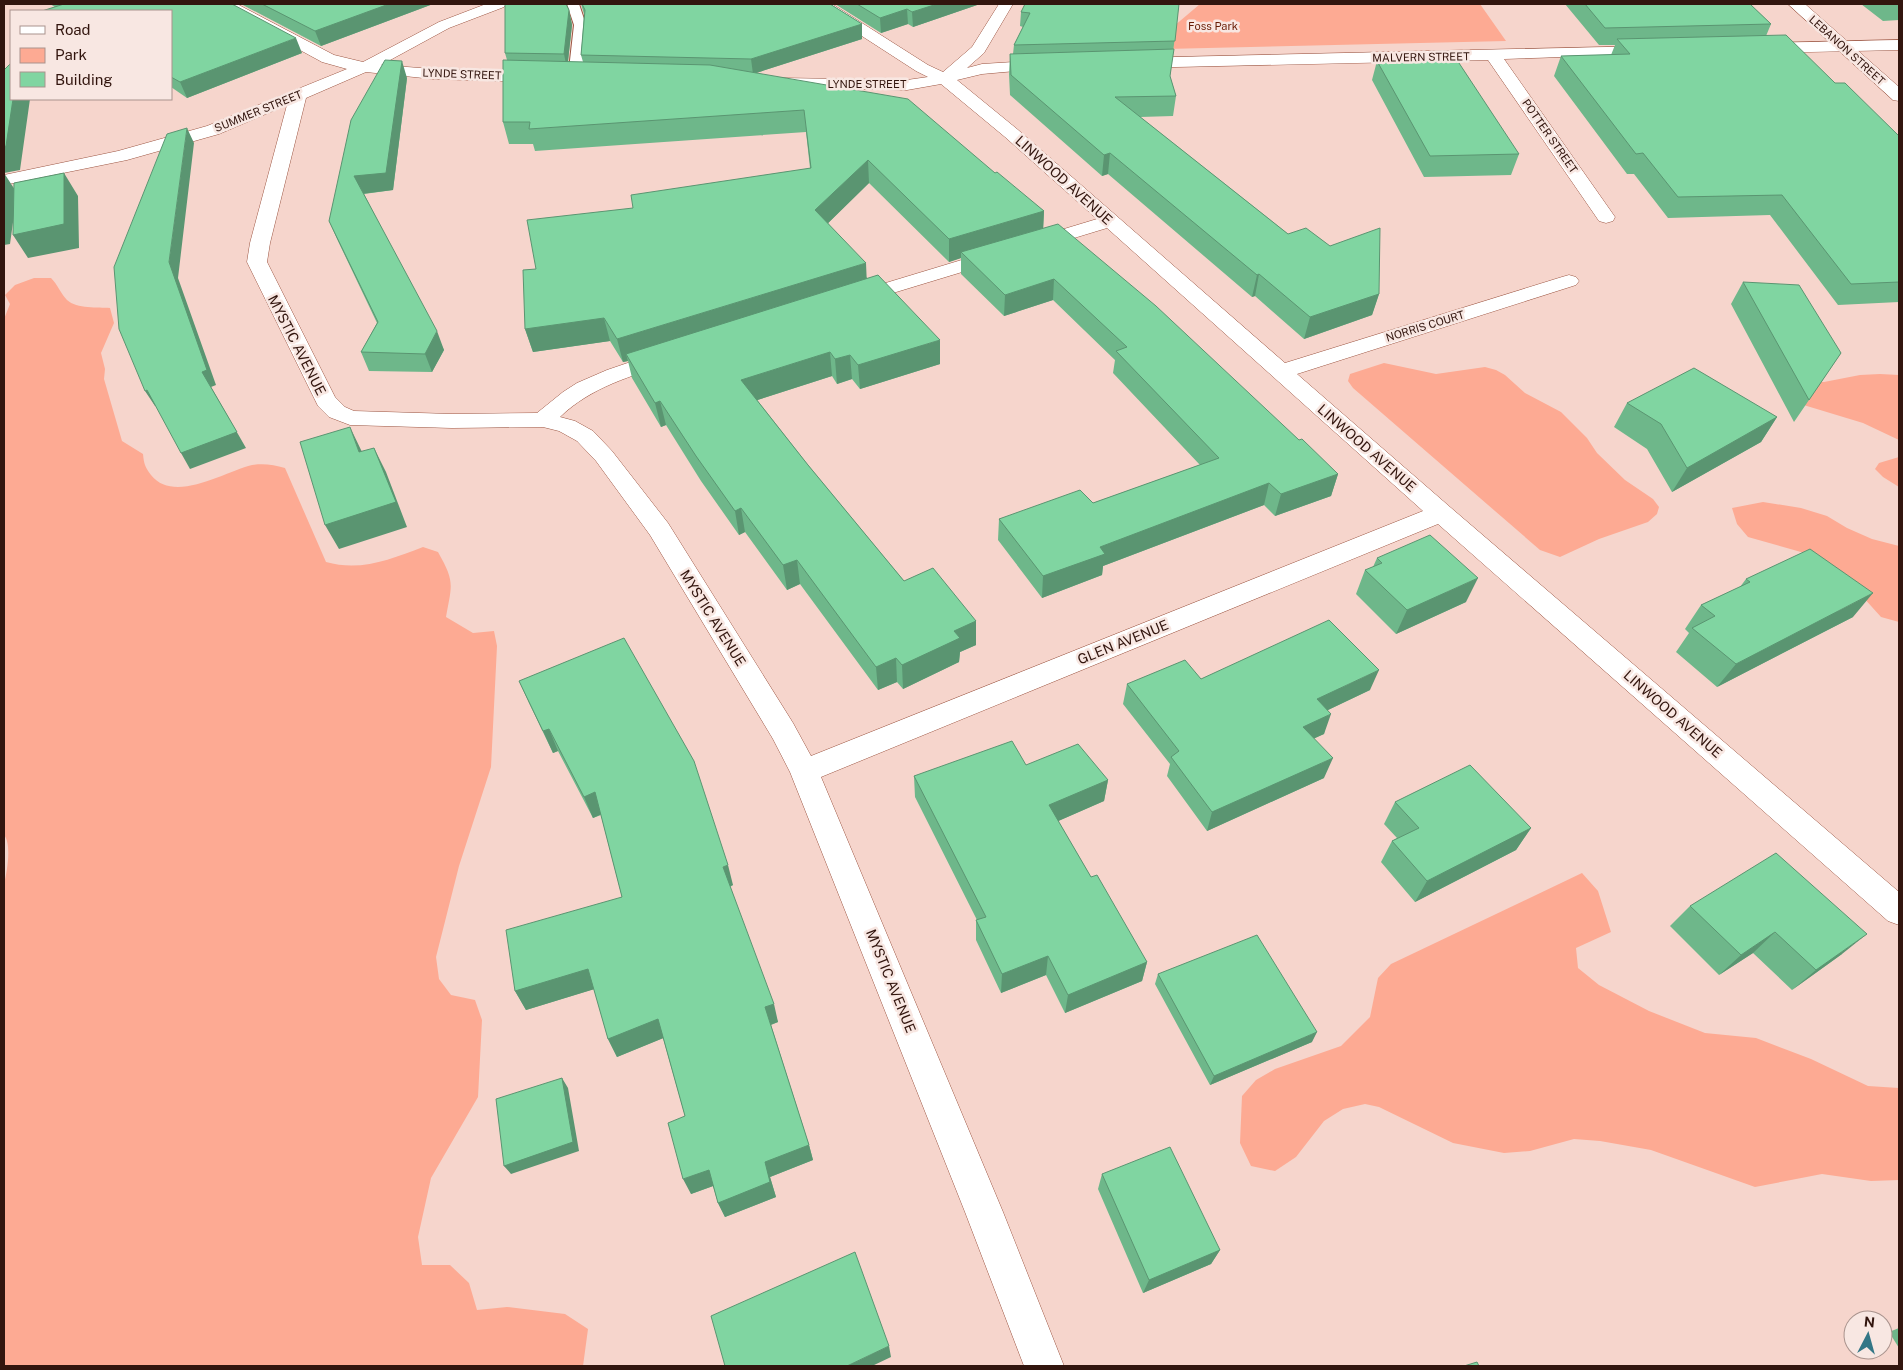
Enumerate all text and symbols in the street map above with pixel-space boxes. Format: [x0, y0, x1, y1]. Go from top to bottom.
legend [10, 10, 172, 100]
street label: LEBANON STREET [1807, 13, 1888, 87]
park label: Foss Park [1188, 20, 1238, 32]
text: Road [55, 21, 91, 38]
text: Park [55, 46, 87, 63]
street label: MALVERN STREET [1372, 50, 1470, 64]
street label: LYNDE STREET [422, 67, 502, 81]
text: Building [55, 71, 113, 88]
street label: LYNDE STREET [827, 78, 907, 90]
street label: SUMMER STREET [213, 88, 304, 134]
street label: POTTER STREET [1520, 97, 1580, 176]
street label: LINWOOD AVENUE [1012, 132, 1116, 228]
street label: MYSTIC AVENUE [265, 292, 329, 398]
street label: NORRIS COURT [1384, 308, 1466, 344]
street label: LINWOOD AVENUE [1315, 401, 1419, 495]
street label: MYSTIC AVENUE [677, 567, 749, 669]
street label: GLEN AVENUE [1075, 616, 1171, 668]
street label: LINWOOD AVENUE [1621, 667, 1725, 761]
street label: MYSTIC AVENUE [863, 927, 919, 1035]
north arrow [1843, 1310, 1893, 1360]
text: N [1863, 1314, 1876, 1331]

